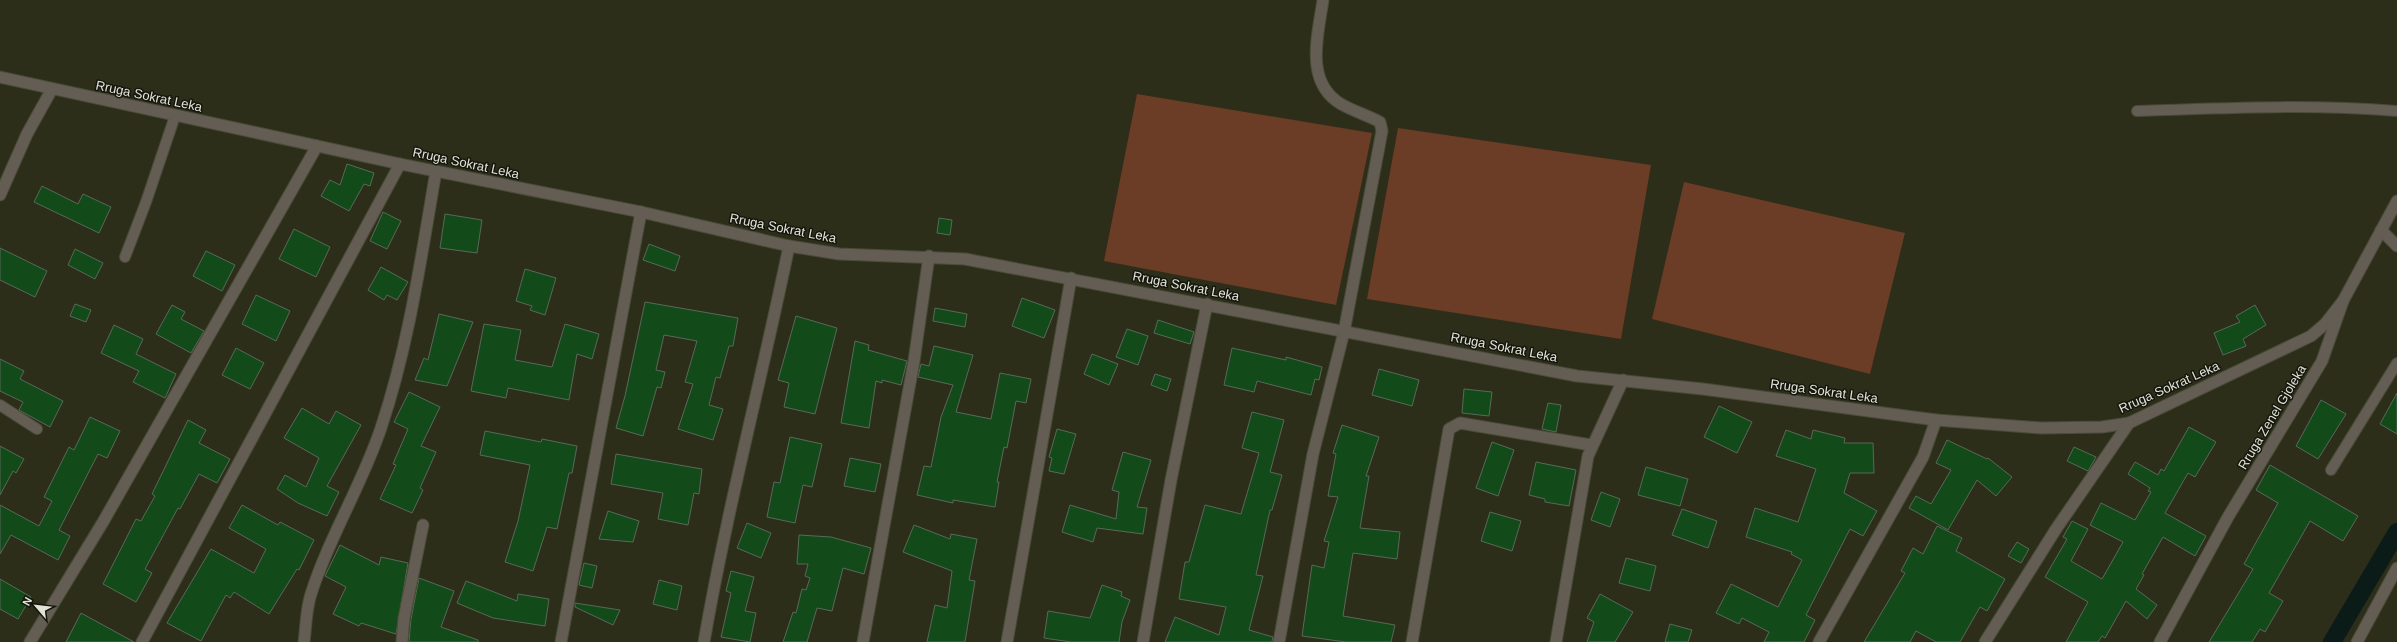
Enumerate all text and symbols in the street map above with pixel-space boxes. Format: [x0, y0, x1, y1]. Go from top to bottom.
street label: Rruga Sokrat Leka [94, 77, 204, 115]
street label: Rruga Sokrat Leka [411, 144, 521, 182]
street label: Rruga Sokrat Leka [728, 210, 838, 246]
street label: Rruga Sokrat Leka [1131, 268, 1241, 304]
street label: Rruga Sokrat Leka [1449, 329, 1559, 365]
street label: Rruga Sokrat Leka [2116, 358, 2222, 416]
street label: Rruga Zenel Gjoleka [2235, 361, 2310, 472]
street label: Rruga Sokrat Leka [1769, 376, 1879, 406]
north arrow [16, 586, 56, 626]
text: N [20, 595, 34, 608]

